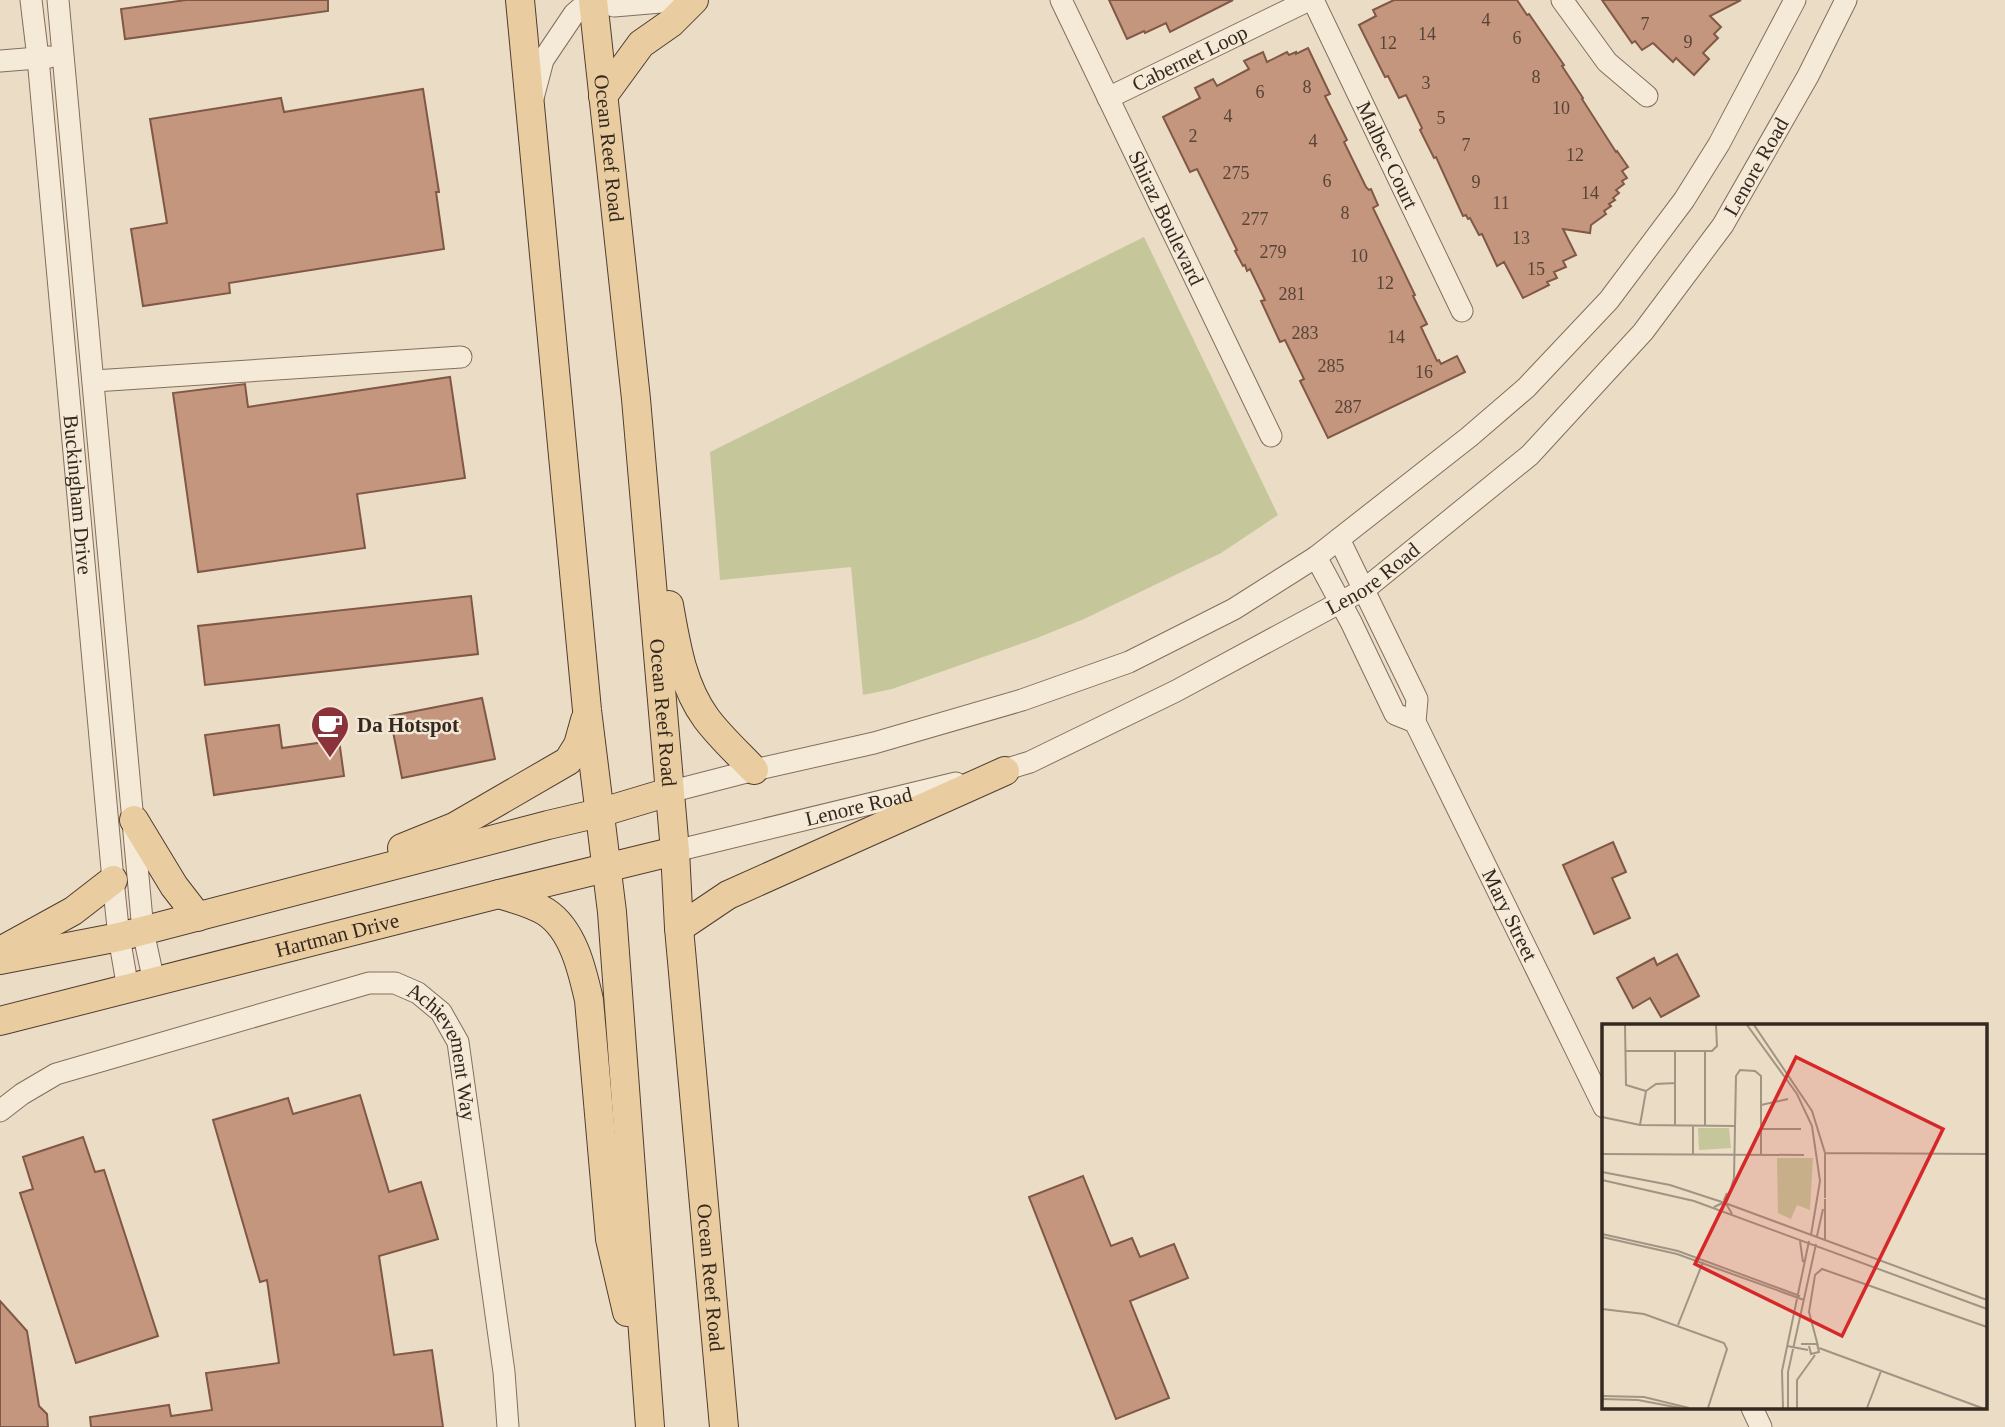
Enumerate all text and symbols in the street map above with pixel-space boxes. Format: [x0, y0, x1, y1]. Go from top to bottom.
house number: 4 [1482, 10, 1491, 30]
house number: 7 [1641, 14, 1650, 34]
street label: Cabernet Loop [1128, 20, 1251, 96]
house number: 14 [1418, 24, 1436, 44]
house number: 6 [1513, 28, 1522, 48]
house number: 9 [1684, 32, 1693, 52]
house number: 12 [1379, 33, 1397, 53]
house number: 8 [1532, 67, 1541, 87]
street label: Ocean Reef Road [589, 73, 629, 224]
house number: 3 [1422, 73, 1431, 93]
house number: 8 [1303, 77, 1312, 97]
house number: 6 [1256, 82, 1265, 102]
street label: Malbec Court [1351, 98, 1423, 213]
house number: 10 [1552, 98, 1570, 118]
house number: 4 [1224, 106, 1233, 126]
house number: 5 [1437, 108, 1446, 128]
street label: Lenore Road [1719, 113, 1794, 220]
house number: 2 [1189, 126, 1198, 146]
house number: 4 [1309, 131, 1318, 151]
house number: 7 [1462, 135, 1471, 155]
house number: 12 [1566, 145, 1584, 165]
street label: Shiraz Boulevard [1123, 147, 1209, 290]
house number: 275 [1223, 163, 1250, 183]
house number: 6 [1323, 171, 1332, 191]
house number: 9 [1472, 172, 1481, 192]
house number: 14 [1581, 183, 1599, 203]
house number: 11 [1492, 193, 1510, 213]
house number: 8 [1341, 203, 1350, 223]
house number: 277 [1242, 209, 1269, 229]
house number: 13 [1512, 228, 1530, 248]
house number: 279 [1260, 242, 1287, 262]
house number: 10 [1350, 246, 1368, 266]
house number: 15 [1527, 259, 1545, 279]
house number: 12 [1376, 273, 1394, 293]
house number: 281 [1279, 284, 1306, 304]
house number: 283 [1292, 323, 1319, 343]
house number: 14 [1387, 327, 1405, 347]
house number: 285 [1318, 356, 1345, 376]
house number: 16 [1415, 362, 1433, 382]
house number: 287 [1335, 397, 1362, 417]
street label: Buckingham Drive [59, 414, 97, 576]
street label: Lenore Road [1322, 537, 1425, 620]
street label: Ocean Reef Road [645, 638, 681, 788]
cafe icon: Da Hotspot [309, 704, 351, 759]
place label: Da Hotspot [357, 713, 459, 737]
street label: Lenore Road [803, 782, 915, 831]
street label: Mary Street [1477, 865, 1543, 965]
street label: Hartman Drive [273, 908, 402, 962]
street label: Achievement Way [403, 978, 481, 1123]
inset map [1602, 1024, 1988, 1410]
street label: Ocean Reef Road [692, 1203, 729, 1353]

